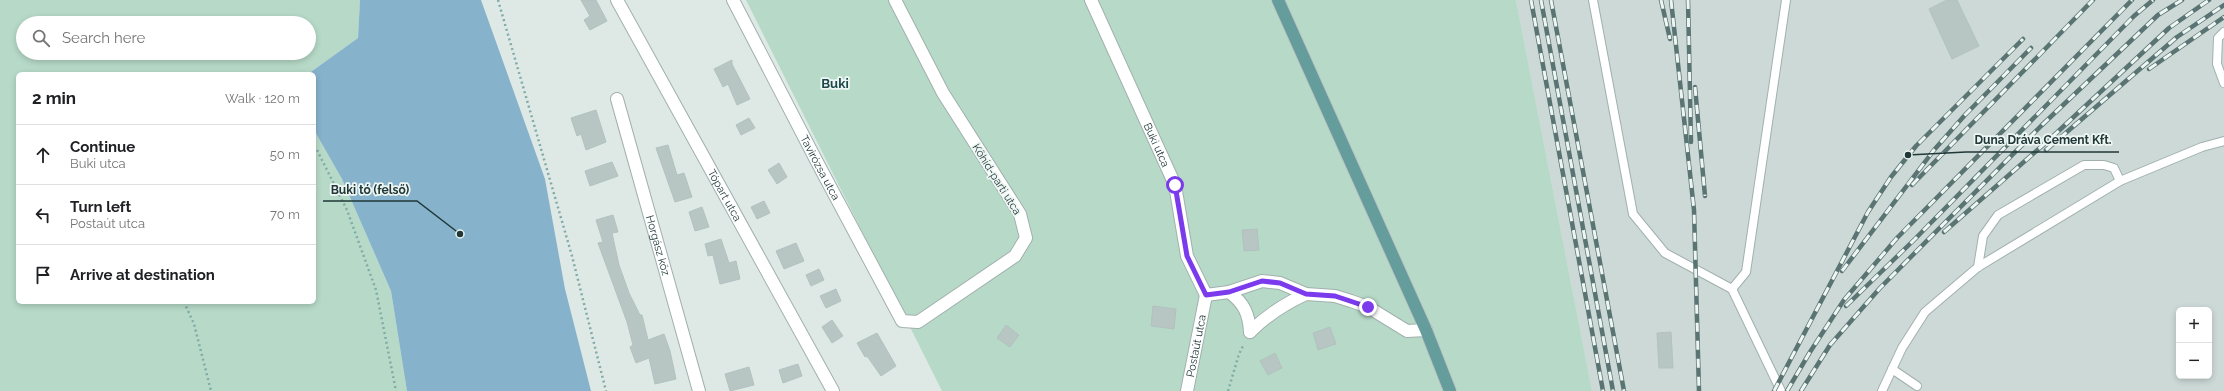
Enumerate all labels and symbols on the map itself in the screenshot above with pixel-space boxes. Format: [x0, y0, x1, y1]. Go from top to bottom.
district label: Buki [821, 76, 849, 91]
street label: Buki utca [1141, 121, 1172, 169]
callout: Duna Dráva Cement Kft. [1966, 128, 2119, 152]
street label: Tavirózsa utca [797, 133, 842, 203]
text: Duna Dráva Cement Kft. [1974, 133, 2112, 147]
street label: Kőhíd-parti utca [970, 141, 1024, 217]
street label: Tópart utca [705, 167, 744, 224]
route start [1166, 176, 1184, 194]
callout: Buki tó (felső) [323, 177, 417, 201]
text: Buki tó (felső) [331, 183, 410, 197]
street label: Horgász köz [643, 214, 672, 278]
route end [1359, 298, 1377, 316]
street label: Postaút utca [1184, 314, 1209, 378]

